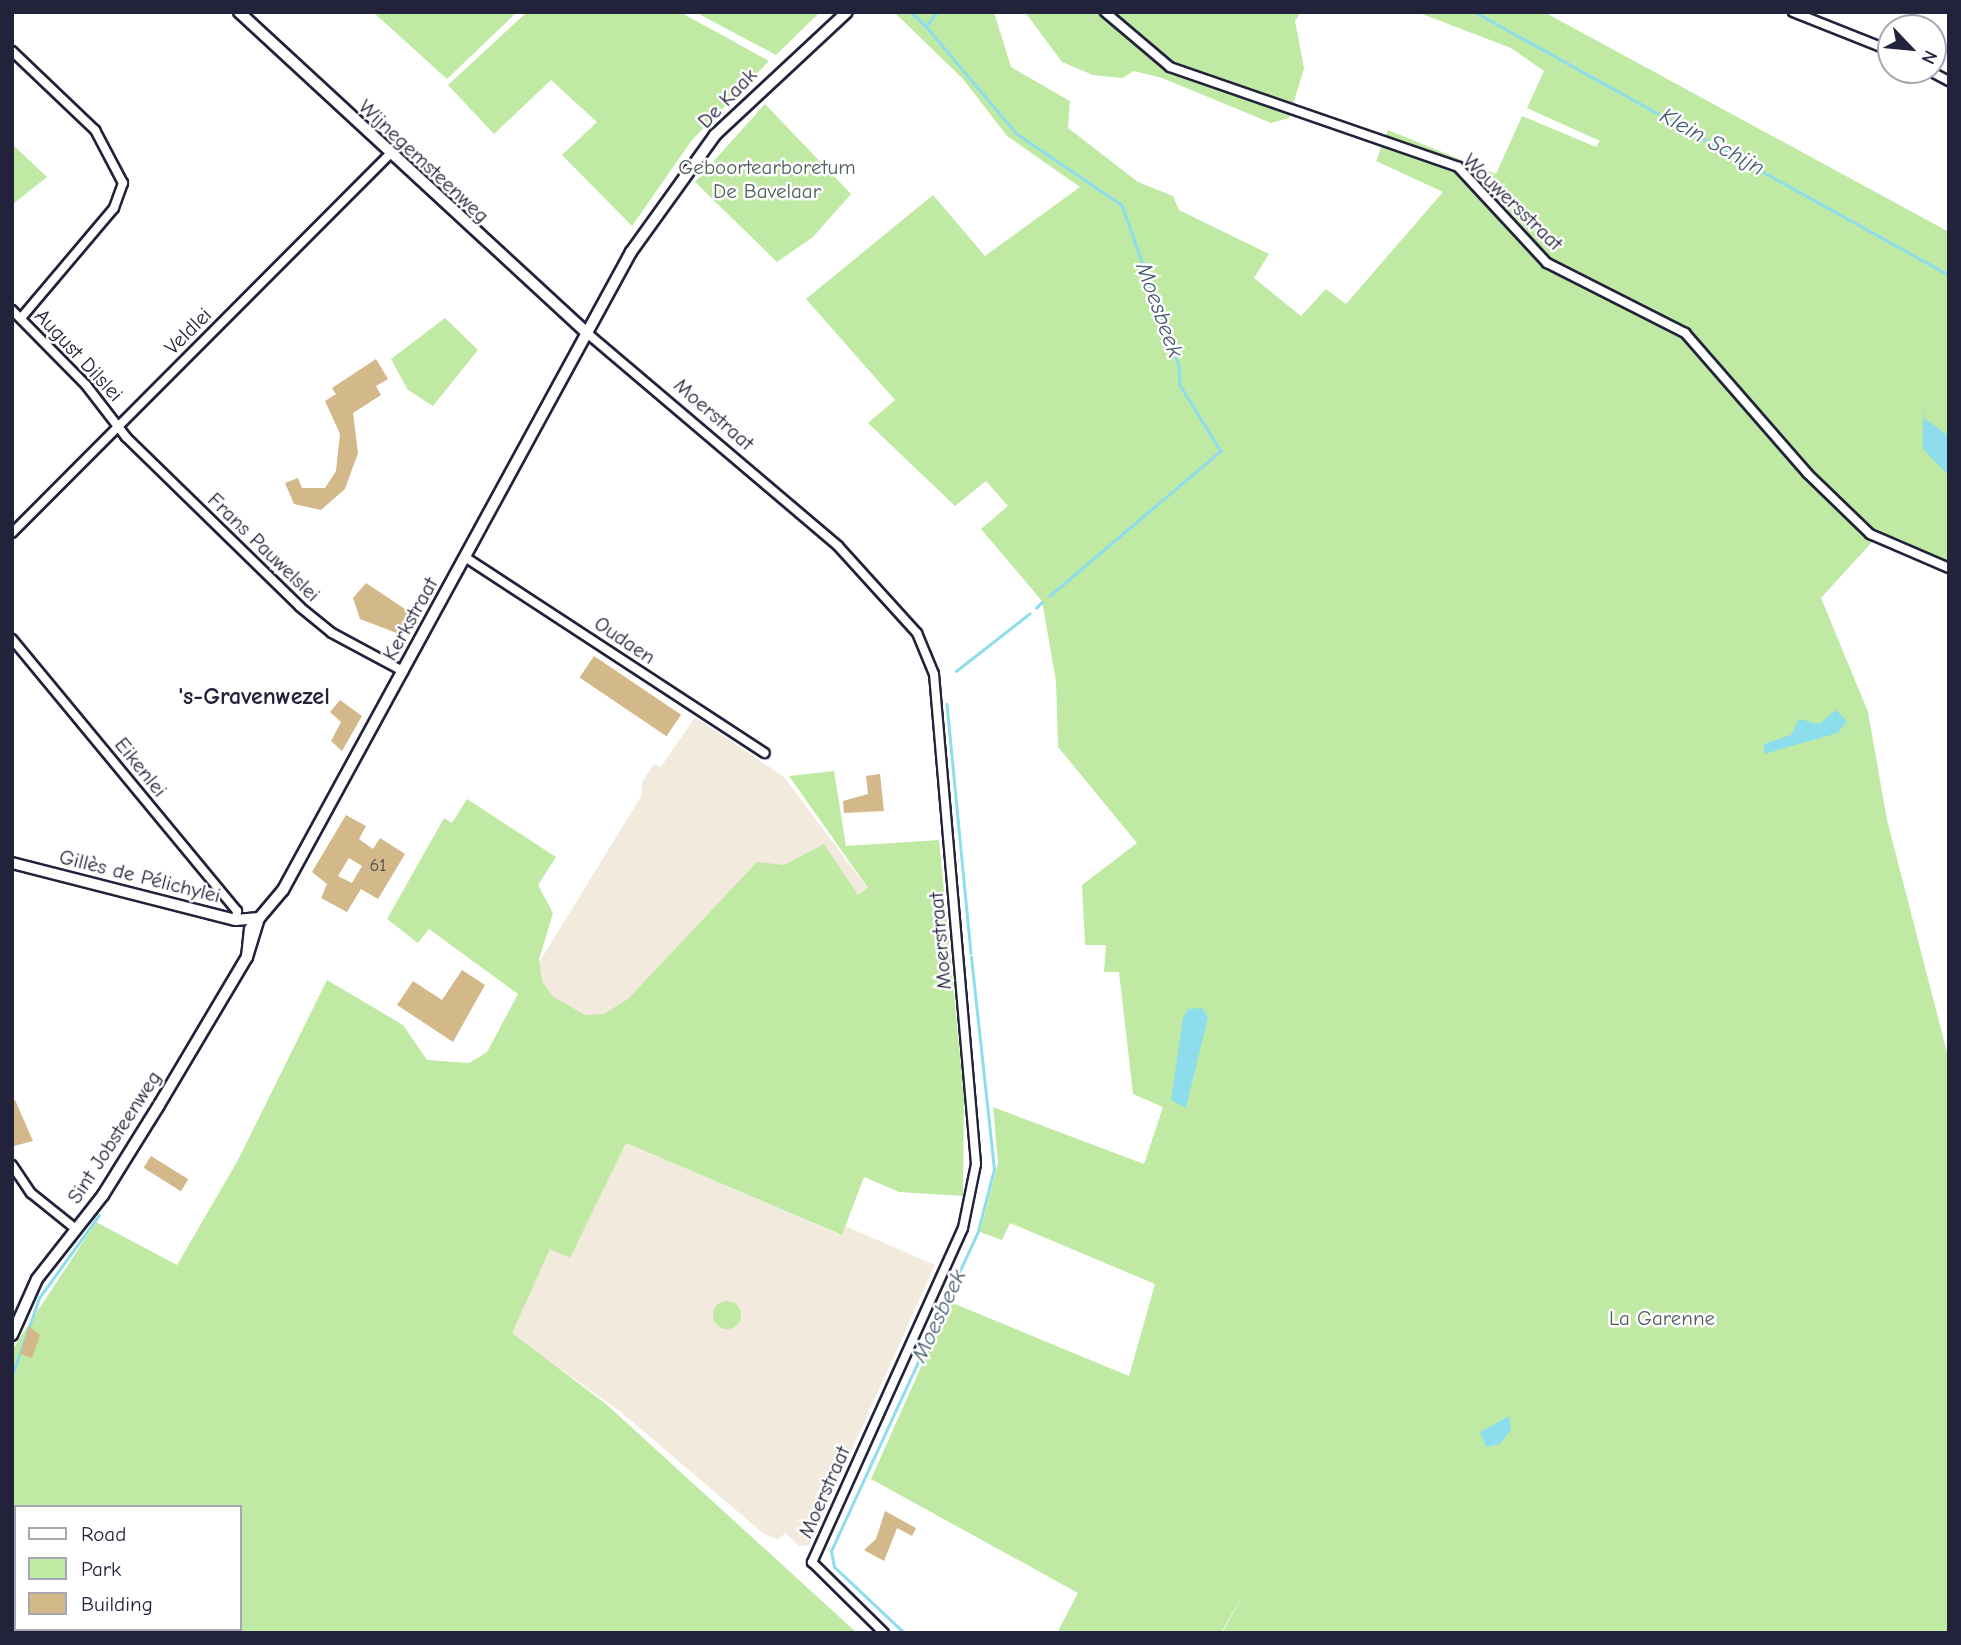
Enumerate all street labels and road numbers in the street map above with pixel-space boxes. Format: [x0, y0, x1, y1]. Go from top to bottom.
street label: De Kaak [692, 63, 762, 133]
street label: Wijnegemsteenweg [353, 94, 495, 228]
street label: Wouwersstraat [1458, 148, 1568, 256]
street label: Veldlei [159, 302, 217, 360]
street label: August Dilslei [30, 303, 128, 407]
street label: Moerstraat [669, 372, 759, 456]
street label: Frans Pauwelslei [203, 487, 325, 607]
street label: Kerkstraat [377, 573, 443, 665]
street label: Oudaen [590, 610, 660, 670]
street label: Eikenlei [109, 732, 173, 802]
street label: Gillès de Pélichylei [57, 844, 223, 908]
street label: Moerstraat [923, 891, 957, 991]
street label: Sint Jobsteenweg [62, 1066, 166, 1208]
street label: Moerstraat [793, 1442, 855, 1542]

